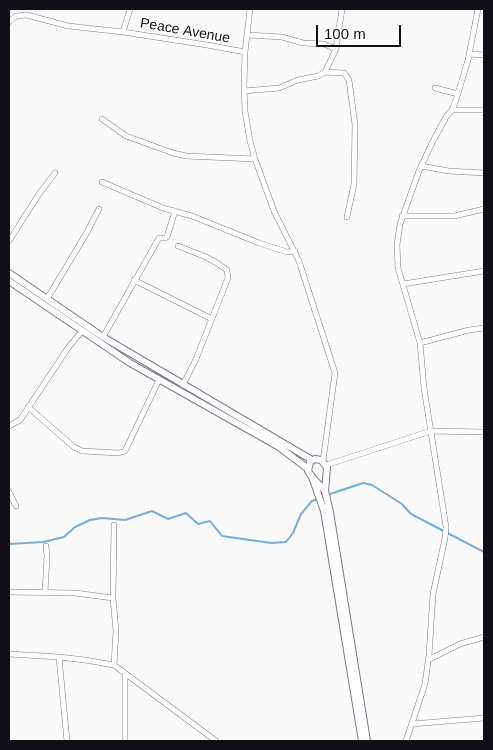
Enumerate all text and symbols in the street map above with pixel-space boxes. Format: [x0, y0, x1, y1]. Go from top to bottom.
street label: Peace Avenue [139, 15, 231, 47]
scale bar [318, 15, 403, 47]
text: 100 m [324, 25, 366, 42]

